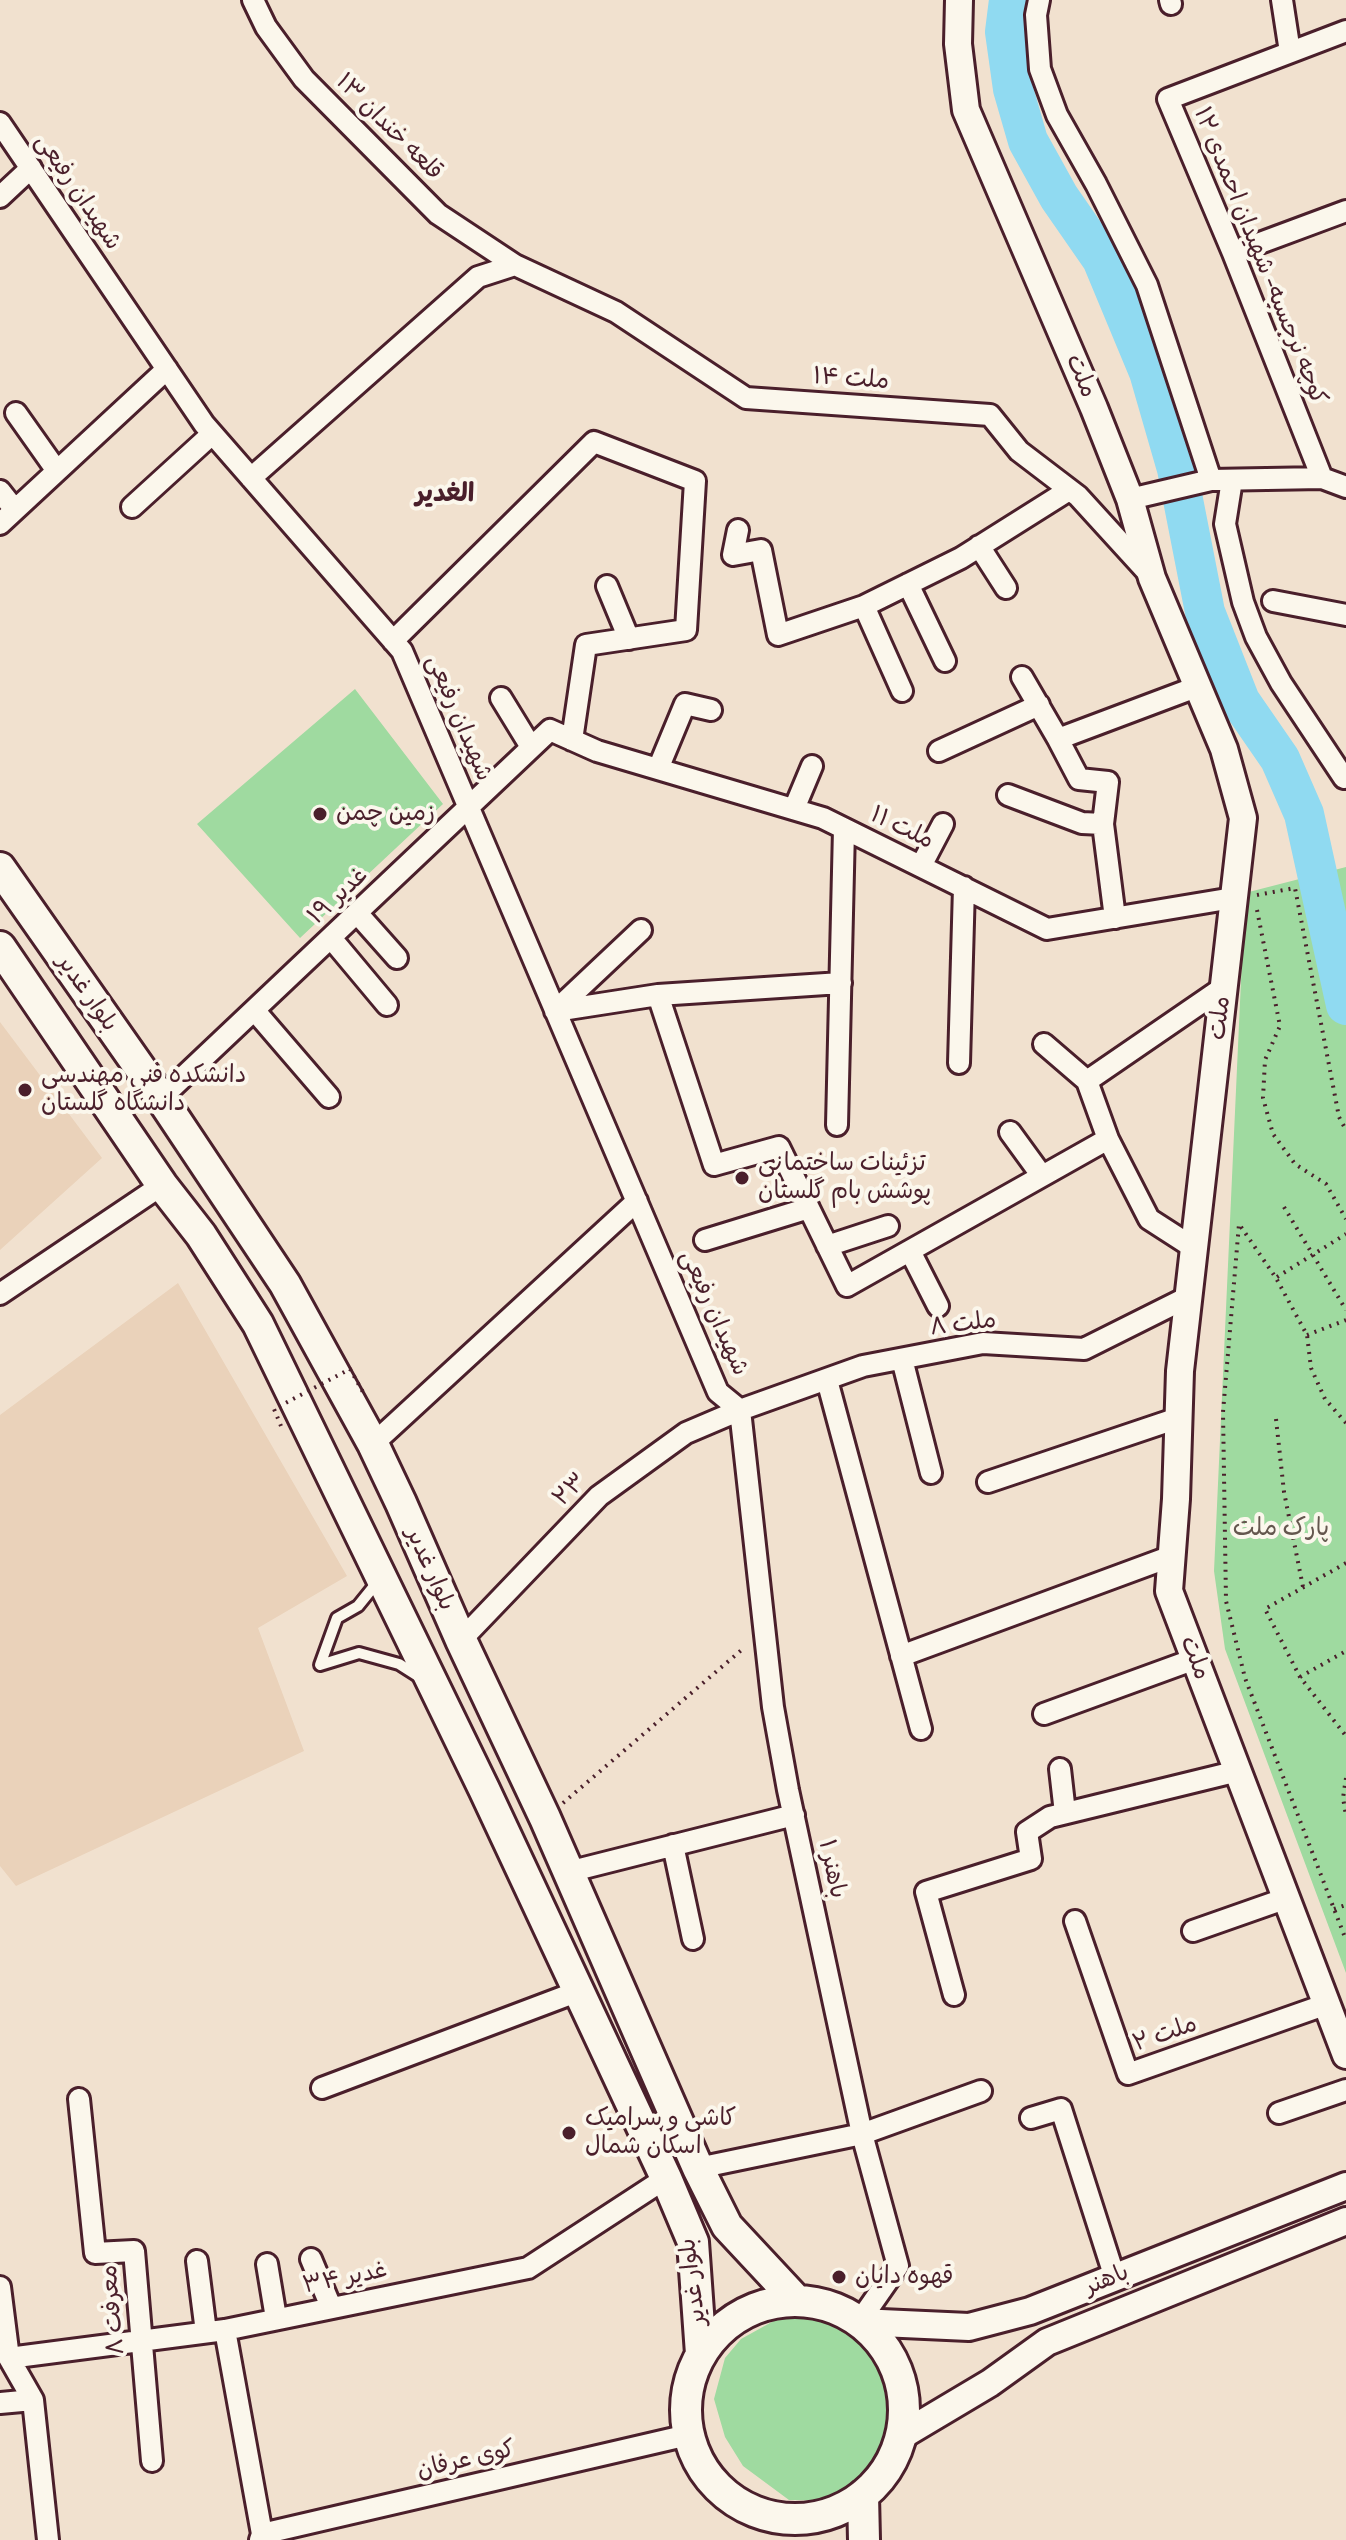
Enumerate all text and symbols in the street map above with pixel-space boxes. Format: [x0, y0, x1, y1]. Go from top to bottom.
street label: ۱۳ قلعه خندان [329, 67, 449, 187]
street label: کوچه نرجسیه- شهیدان احمدی ۱۲ [1187, 103, 1333, 409]
street label: شهیدان رفیعی [29, 128, 127, 256]
street label: ملت [1059, 350, 1103, 402]
street label: ۱۴ ملت [812, 362, 890, 396]
district label: الغدیر [415, 478, 475, 510]
street label: شهیدان رفیعی [420, 651, 498, 785]
place label: زمین چمن [336, 800, 435, 828]
street label: ۱۱ ملت [865, 800, 939, 856]
marker: زمین چمن [311, 805, 329, 823]
street label: ۱۹ غدیر [302, 861, 374, 931]
street label: بلوار غدیر [50, 949, 124, 1037]
street label: ملت [1203, 994, 1237, 1042]
place label: دانشکده فنی مهندسی دانشگاه گلستان [41, 1062, 246, 1118]
marker: دانشکده فنی مهندسی دانشگاه گلستان [16, 1081, 34, 1099]
place label: تزئینات ساختمانی پوشش بام گلستان [758, 1150, 931, 1206]
marker: تزئینات ساختمانی پوشش بام گلستان [733, 1169, 751, 1187]
street label: شهیدان رفیعی [674, 1246, 754, 1380]
street label: ۸ ملت [928, 1306, 998, 1342]
street label: ۲۳ [547, 1467, 593, 1513]
park label: پارک ملت [1233, 1515, 1329, 1543]
street label: بلوار غدیر [399, 1523, 461, 1615]
street label: ملت [1174, 1632, 1216, 1684]
street label: باهنر ۱ [812, 1837, 852, 1901]
street label: ۲ ملت [1129, 2010, 1201, 2058]
place label: کاشی و سرامیک اسکان شمال [585, 2105, 736, 2161]
marker: کاشی و سرامیک اسکان شمال [560, 2124, 578, 2142]
street label: بلوار غدیر [673, 2237, 713, 2327]
street label: ۳۴ غدیر [300, 2256, 390, 2300]
street label: باهنر [1081, 2258, 1133, 2302]
place label: قهوه دایان [855, 2263, 954, 2291]
street label: معرفت ۸ [95, 2264, 131, 2356]
marker: قهوه دایان [830, 2268, 848, 2286]
street label: کوی عرفان [414, 2435, 518, 2485]

